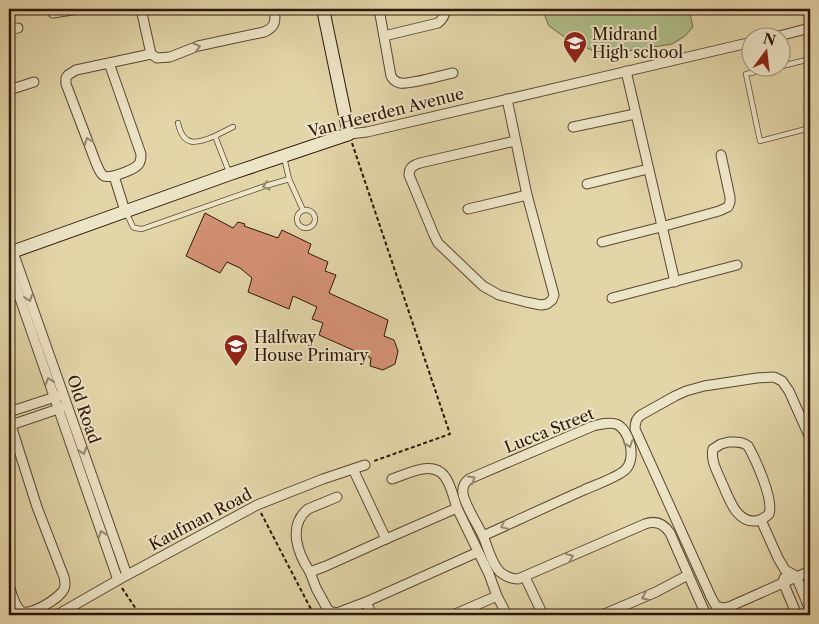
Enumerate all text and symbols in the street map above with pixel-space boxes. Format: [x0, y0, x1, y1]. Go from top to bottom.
place label: Midrand High school [592, 24, 683, 62]
north arrow [742, 28, 792, 78]
text: N [761, 29, 778, 50]
school or university icon: Midrand High school [562, 30, 588, 64]
one-way arrow [192, 42, 200, 52]
street label: Van Heerden Avenue [305, 83, 466, 141]
one-way arrow [83, 138, 93, 146]
one-way arrow [262, 180, 271, 190]
one-way arrow [23, 293, 33, 302]
place label: Halfway House Primary [254, 327, 369, 365]
school or university icon: Halfway House Primary [223, 333, 249, 367]
street label: Old Road [63, 372, 105, 446]
one-way arrow [44, 377, 54, 385]
street label: Lucca Street [501, 403, 597, 457]
one-way arrow [623, 439, 633, 447]
one-way arrow [77, 446, 87, 455]
one-way arrow [467, 475, 476, 485]
street label: Kaufman Road [145, 483, 255, 555]
one-way arrow [500, 520, 509, 530]
one-way arrow [98, 530, 108, 539]
one-way arrow [565, 552, 574, 563]
one-way arrow [641, 590, 650, 601]

